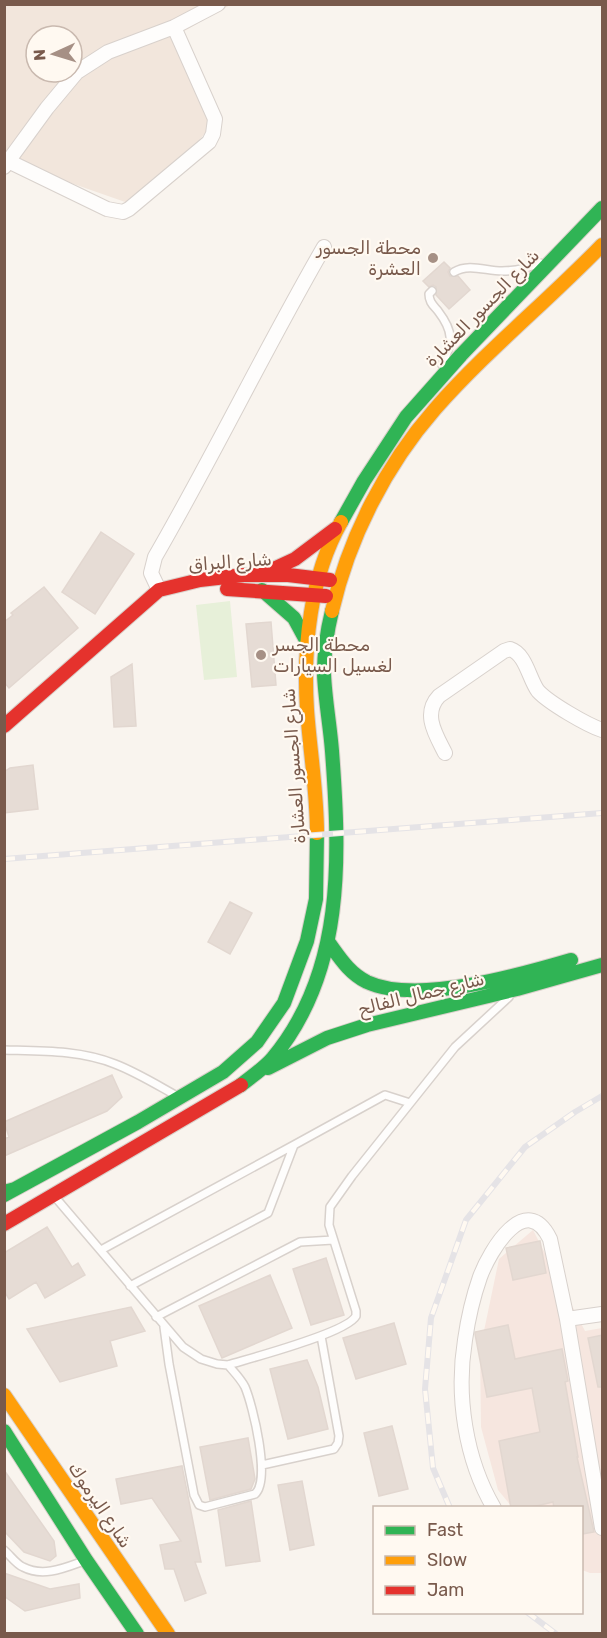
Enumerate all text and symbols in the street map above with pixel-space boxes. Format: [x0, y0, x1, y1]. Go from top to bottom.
north arrow [24, 24, 84, 84]
text: N [30, 49, 49, 61]
place label: محطة الجسور العشرة [315, 237, 421, 280]
street label: شارع الجسور العشارة [420, 244, 545, 372]
marker: محطة الجسور العشرة [426, 251, 440, 265]
street label: شارع البراق [188, 548, 273, 577]
place label: محطة الجسر لغسيل السيارات [272, 634, 393, 677]
marker: محطة الجسر لغسيل السيارات [254, 648, 268, 662]
street label: شارع الجسور العشارة [278, 688, 311, 844]
street label: شارع جمال الفالح [356, 968, 487, 1022]
street label: شارع اليرموك [62, 1458, 137, 1553]
legend [373, 1506, 583, 1614]
text: Fast [427, 1519, 463, 1541]
text: Slow [427, 1549, 467, 1571]
text: Jam [427, 1579, 464, 1601]

